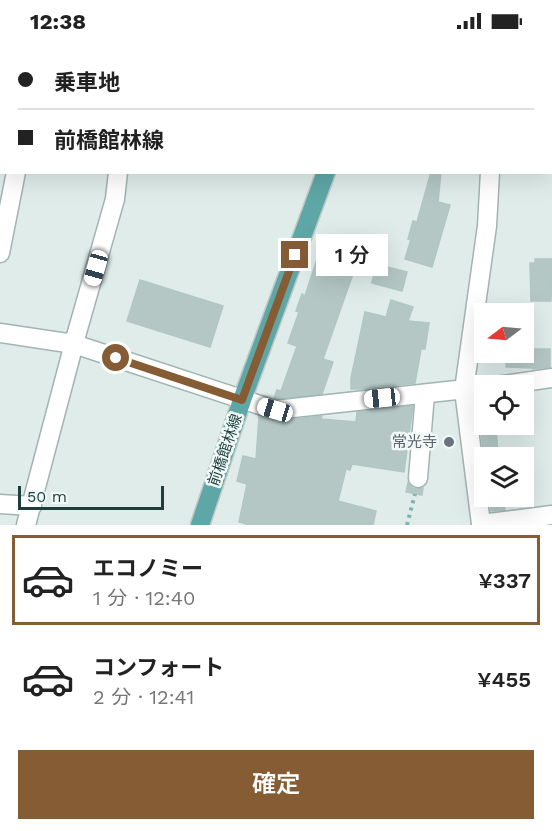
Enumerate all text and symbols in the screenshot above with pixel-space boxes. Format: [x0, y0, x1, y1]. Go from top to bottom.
text: 12:38 [30, 9, 86, 34]
text: 乗車地 [54, 70, 120, 95]
text: 前橋館林線 [54, 128, 164, 153]
callout: 1 分 [316, 234, 388, 276]
route end [281, 241, 308, 268]
text: 1 分 [335, 243, 369, 267]
car [82, 248, 110, 288]
north arrow [474, 303, 534, 363]
map controls [474, 303, 534, 507]
route start [102, 344, 129, 371]
button: locate [474, 375, 534, 435]
car [363, 387, 401, 409]
car [255, 396, 295, 424]
street label: 前橋館林線 [204, 412, 246, 488]
place label: 常光寺 [392, 433, 437, 451]
marker: 常光寺 [442, 435, 456, 449]
button: layers [474, 447, 534, 507]
scale bar [18, 483, 164, 510]
text: 50 m [27, 487, 67, 506]
icon: car [21, 553, 75, 607]
text: エコノミー [93, 556, 203, 581]
text: ¥337 [479, 568, 531, 593]
text: 1 分 · 12:40 [93, 586, 195, 610]
icon: car [21, 652, 75, 706]
text: コンフォート [93, 655, 224, 680]
text: ¥455 [477, 667, 531, 692]
text: 2 分 · 12:41 [93, 685, 194, 709]
button: 確定 [18, 750, 534, 819]

